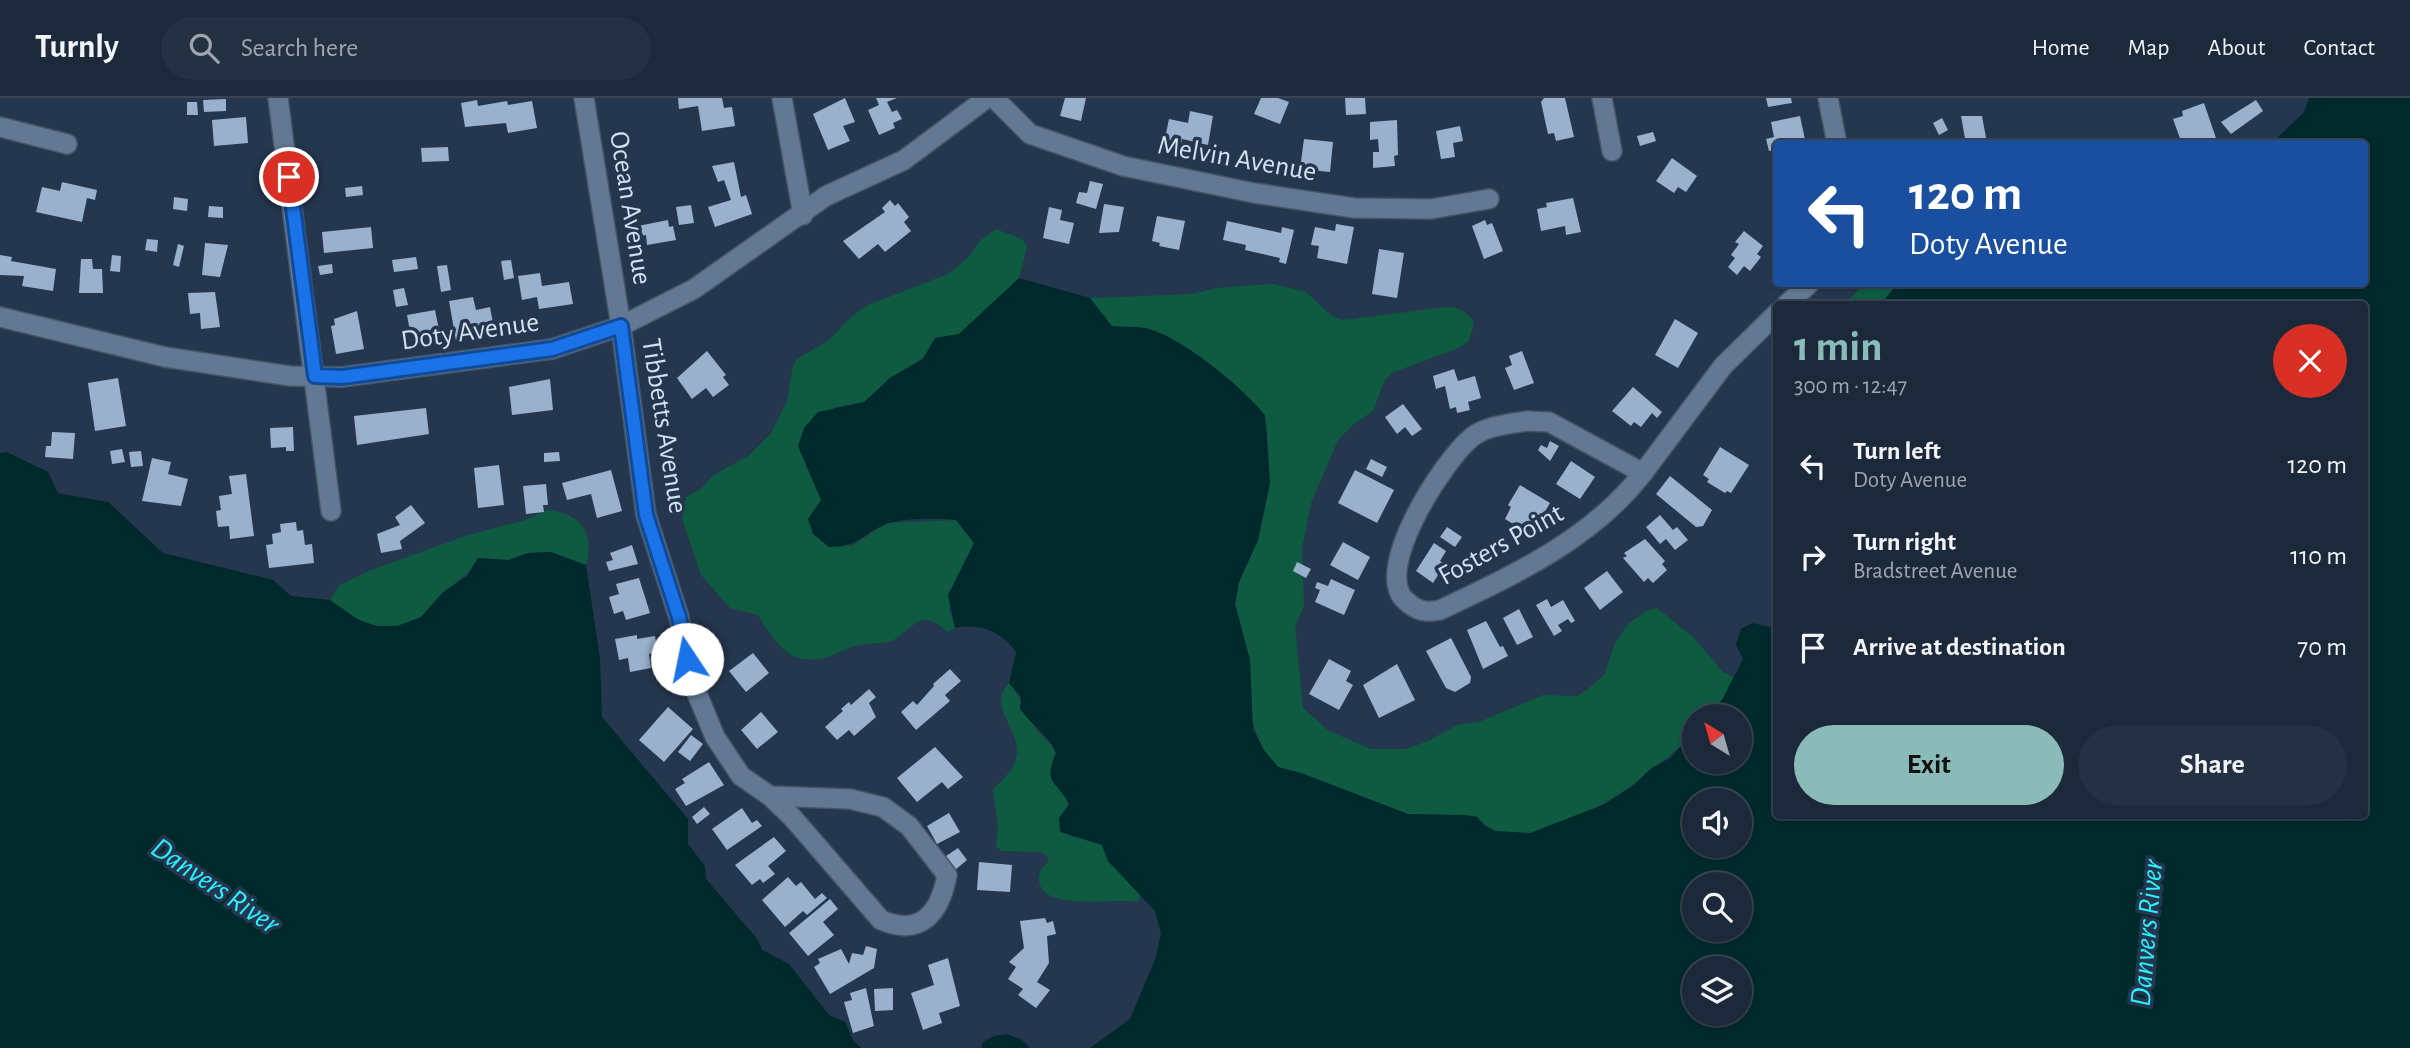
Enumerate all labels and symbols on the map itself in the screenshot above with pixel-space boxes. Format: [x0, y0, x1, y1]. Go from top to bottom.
street label: Ocean Avenue [604, 129, 656, 287]
street label: Melvin Avenue [1155, 131, 1319, 187]
pin [259, 147, 319, 207]
street label: Doty Avenue [399, 308, 541, 356]
street label: Tibbetts Avenue [636, 337, 692, 515]
street label: Fosters Point [1434, 499, 1568, 591]
position arrow [650, 622, 724, 696]
north arrow [1682, 704, 1752, 774]
water label: Danvers River [146, 832, 285, 940]
water label: Danvers River [2126, 857, 2168, 1008]

